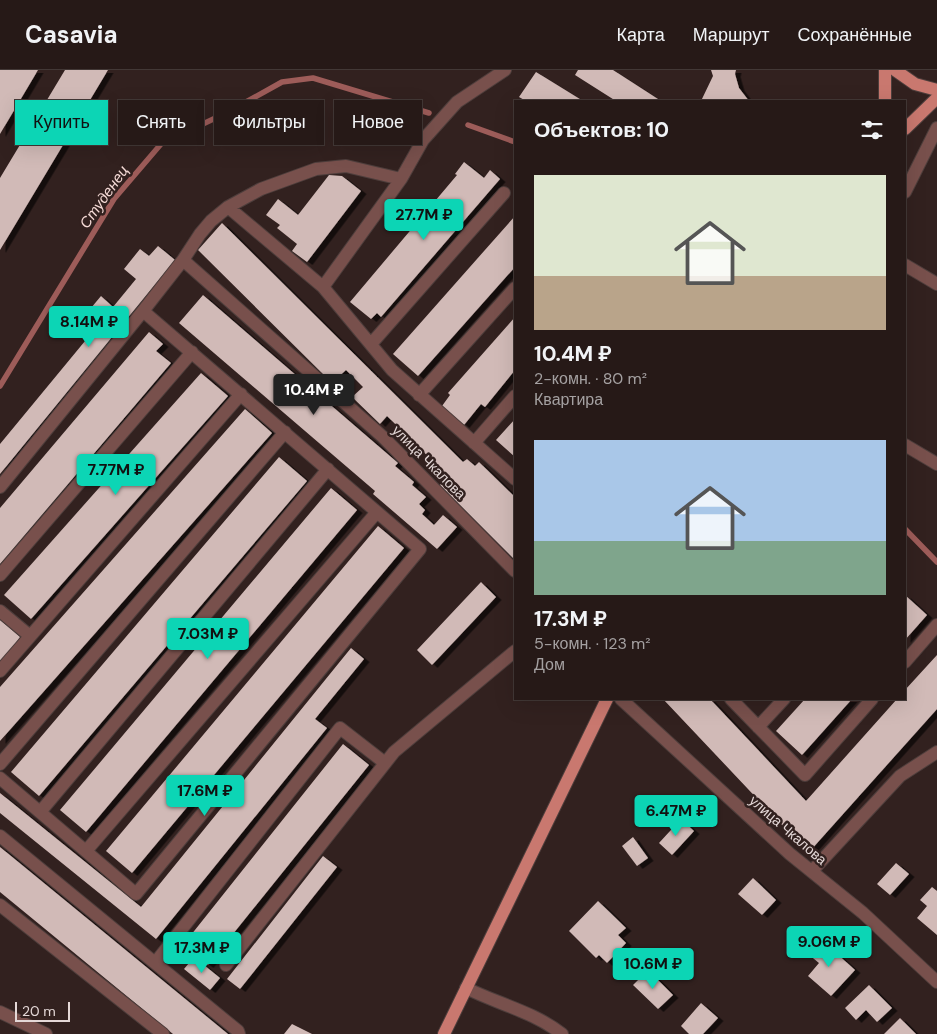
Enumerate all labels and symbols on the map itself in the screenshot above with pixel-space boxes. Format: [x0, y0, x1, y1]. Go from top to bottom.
water label: Студенец [75, 161, 133, 232]
pin: 27.7M ₽ [378, 198, 470, 241]
pin: 8.14M ₽ [43, 306, 135, 348]
pin: 10.4M ₽ [268, 374, 360, 416]
street label: улица Чкалова [388, 421, 470, 503]
pin: 7.77M ₽ [70, 454, 162, 496]
pin: 7.03M ₽ [162, 618, 254, 660]
pin: 17.6M ₽ [159, 774, 251, 817]
street label: улица Чкалова [746, 791, 831, 869]
pin: 6.47M ₽ [630, 794, 722, 837]
pin: 9.06M ₽ [783, 926, 875, 968]
pin: 17.3M ₽ [156, 932, 248, 974]
pin: 10.6M ₽ [607, 948, 699, 990]
scale bar [15, 999, 70, 1022]

